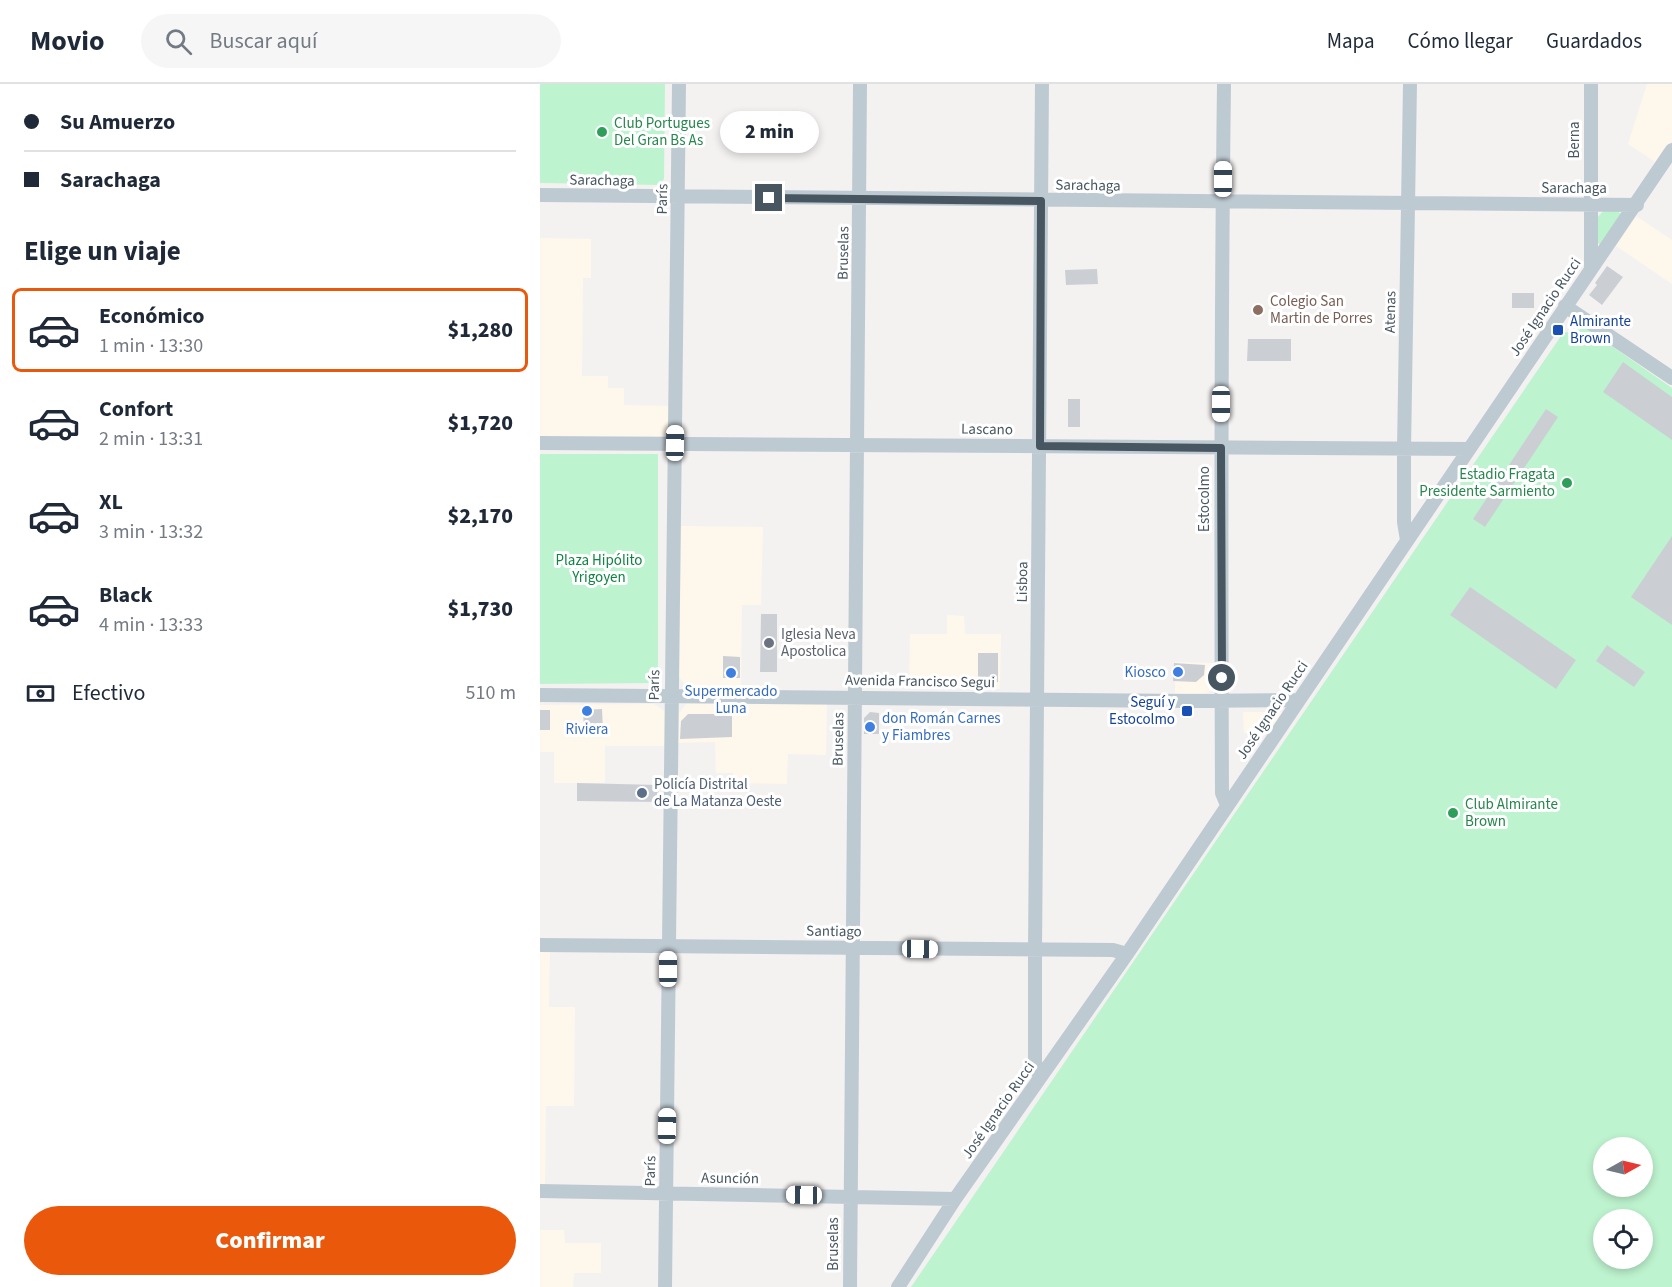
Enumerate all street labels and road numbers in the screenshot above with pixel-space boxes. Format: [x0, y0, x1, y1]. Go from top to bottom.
street label: Berna [1564, 121, 1585, 159]
street label: Sarachaga [569, 169, 635, 192]
street label: Sarachaga [1055, 174, 1121, 197]
street label: Sarachaga [1541, 178, 1607, 199]
street label: París [652, 184, 673, 214]
street label: Bruselas [833, 226, 854, 280]
street label: José Ignacio Rucci [1505, 254, 1586, 361]
street label: Atenas [1380, 291, 1401, 333]
street label: Lascano [961, 419, 1013, 440]
street label: Estocolmo [1194, 466, 1215, 532]
street label: Lisboa [1012, 561, 1033, 603]
street label: José Ignacio Rucci [1232, 657, 1313, 764]
street label: París [644, 670, 665, 700]
street label: Avenida Francisco Segui [845, 670, 995, 693]
street label: Bruselas [828, 712, 849, 766]
street label: Santiago [806, 921, 862, 942]
street label: José Ignacio Rucci [957, 1057, 1040, 1163]
street label: París [640, 1156, 661, 1186]
street label: Asunción [701, 1167, 759, 1190]
street label: Bruselas [823, 1217, 844, 1271]

